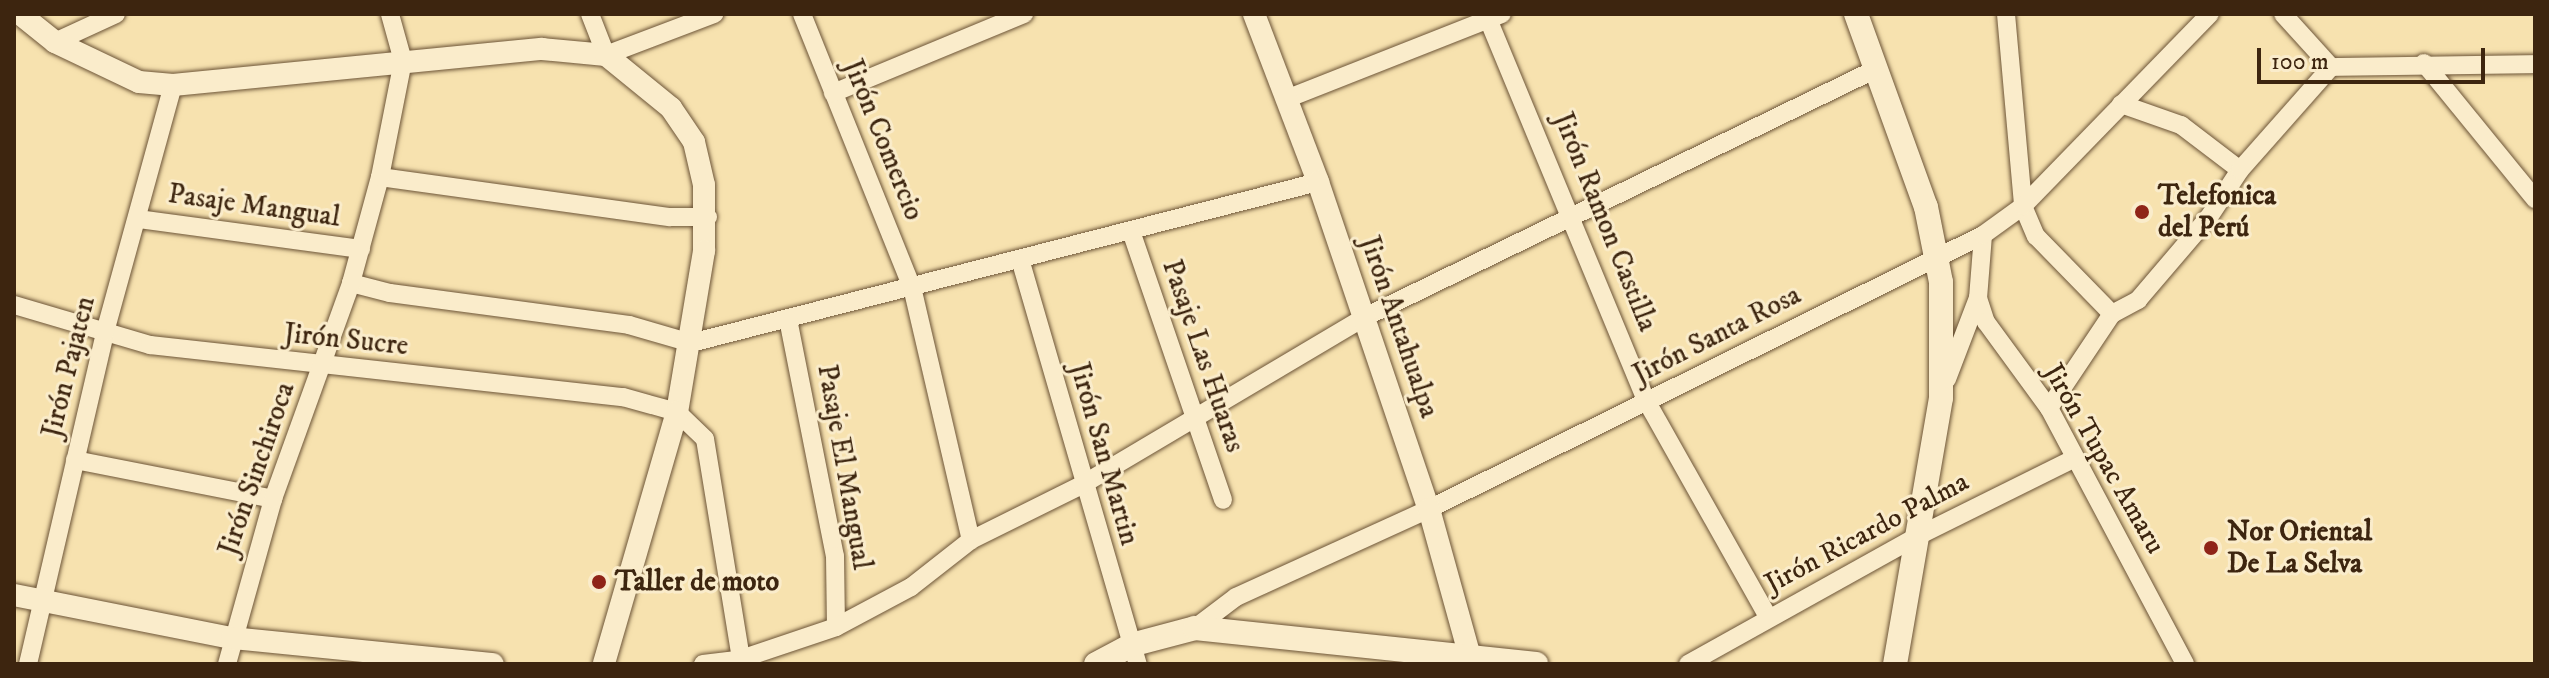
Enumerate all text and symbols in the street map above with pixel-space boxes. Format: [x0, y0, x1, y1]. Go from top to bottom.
scale bar [2261, 32, 2489, 82]
text: 100 m [2271, 47, 2329, 77]
street label: Jirón Comercio [835, 55, 931, 225]
street label: Jirón Ramon Castilla [1546, 108, 1664, 336]
street label: Pasaje Mangual [166, 177, 342, 235]
place label: Telefonica del Perú [2158, 179, 2276, 245]
marker: Telefonica del Perú [2133, 203, 2151, 221]
street label: Jirón Antahualpa [1352, 232, 1446, 422]
street label: Pasaje Las Huaras [1154, 255, 1252, 457]
street label: Jirón Santa Rosa [1628, 278, 1806, 392]
street label: Jirón Pajaten [35, 293, 103, 441]
street label: Jirón Sucre [282, 317, 410, 363]
street label: Jirón Tupac Amaru [2036, 358, 2172, 560]
street label: Jirón San Martin [1062, 359, 1146, 549]
street label: Pasaje El Mangual [809, 362, 879, 572]
street label: Jirón Sinchiroca [212, 378, 302, 560]
street label: Jirón Ricardo Palma [1759, 465, 1975, 601]
place label: Nor Oriental De La Selva [2227, 515, 2372, 581]
marker: Nor Oriental De La Selva [2202, 539, 2220, 557]
place label: Taller de moto [615, 565, 779, 599]
marker: Taller de moto [590, 573, 608, 591]

